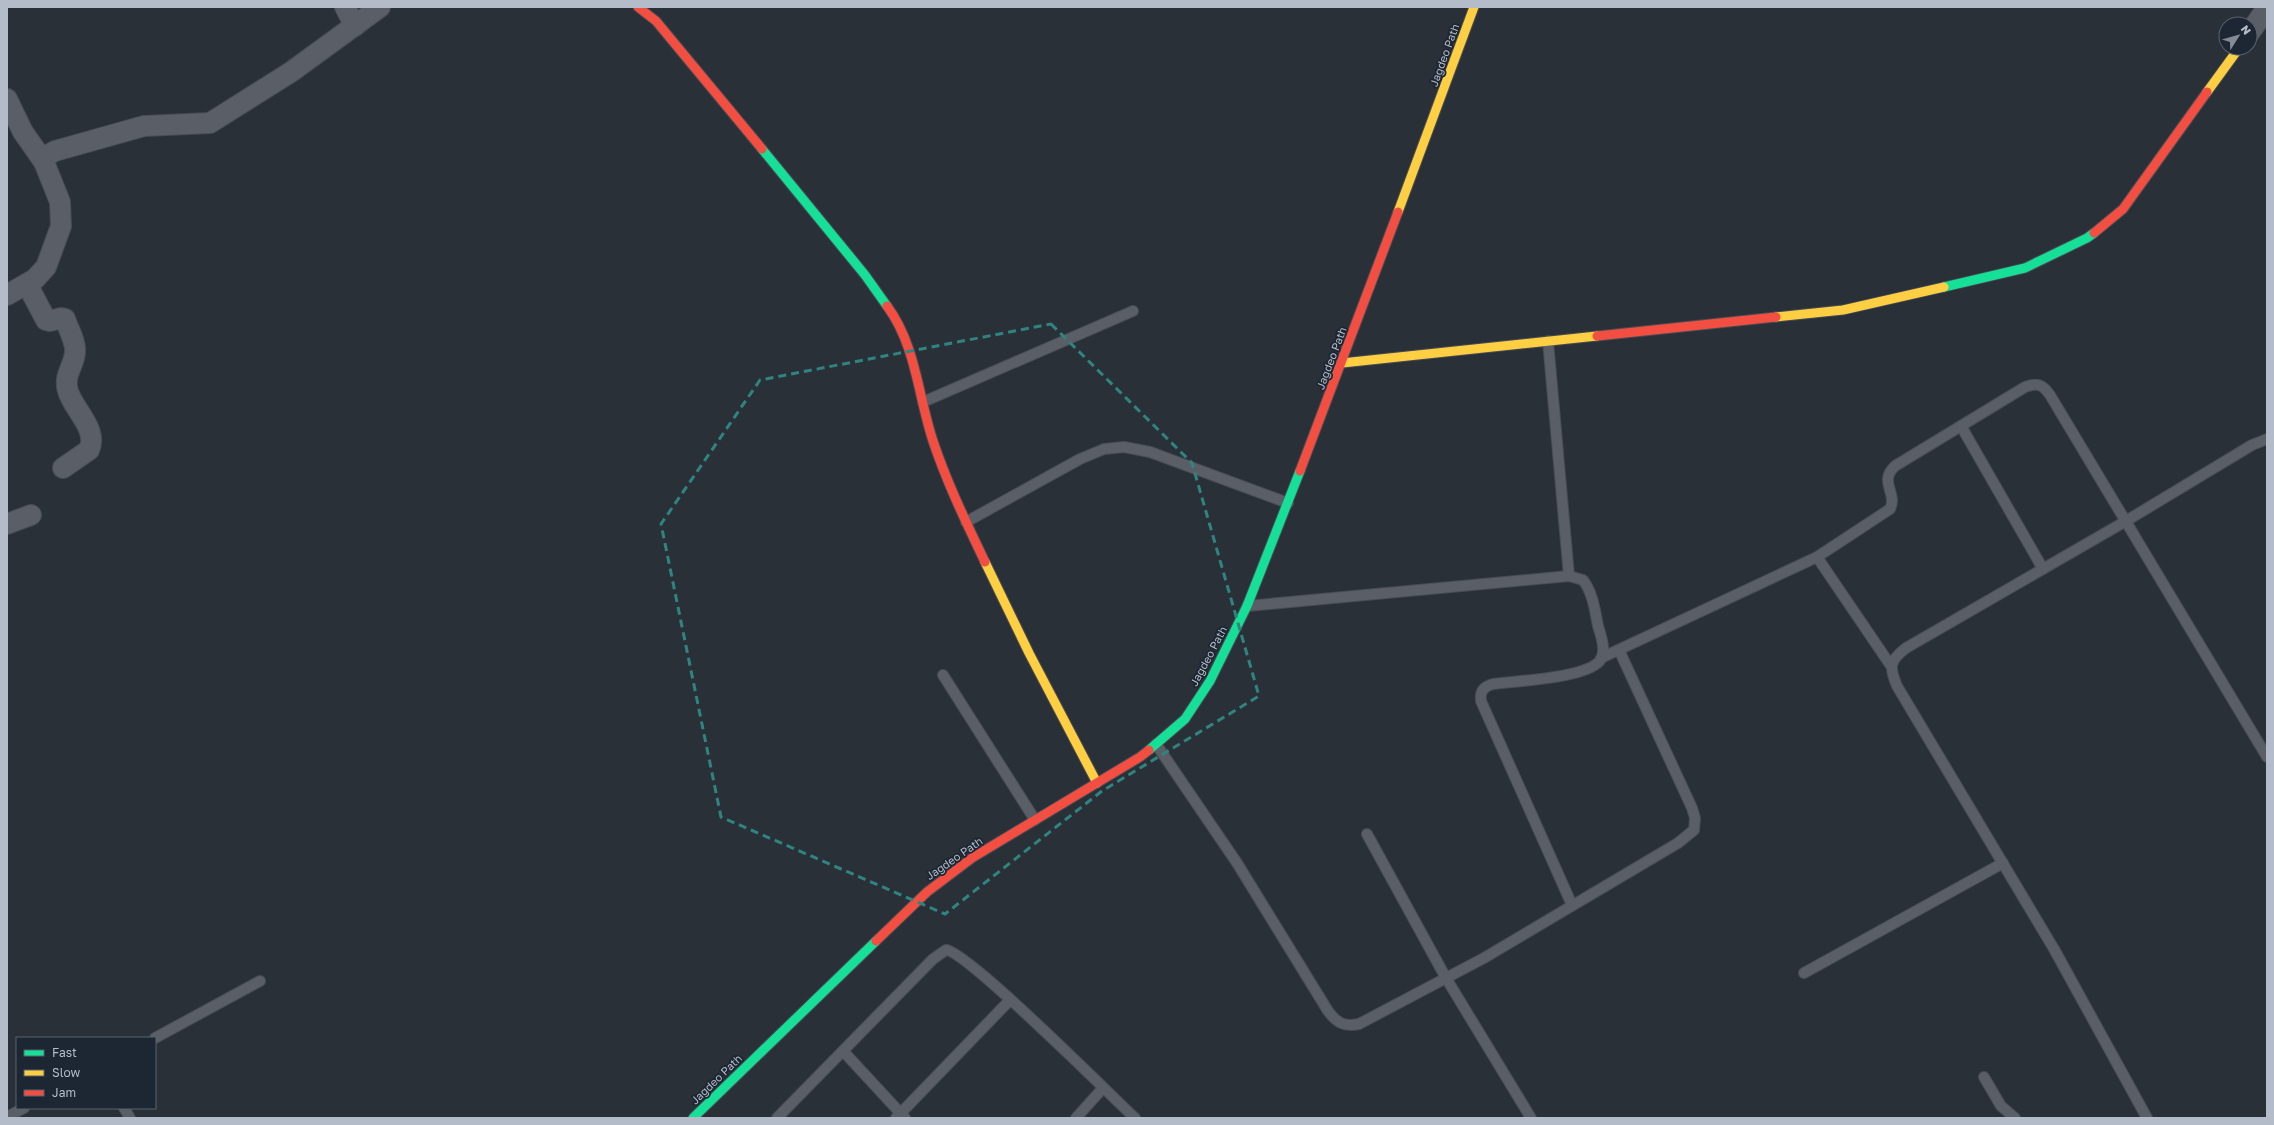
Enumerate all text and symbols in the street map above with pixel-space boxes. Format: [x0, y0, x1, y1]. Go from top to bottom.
north arrow [2218, 16, 2258, 56]
street label: Jagdeo Path [1427, 22, 1461, 88]
text: N [2239, 22, 2254, 37]
street label: Jagdeo Path [1313, 325, 1349, 391]
street label: Jagdeo Path [1187, 624, 1229, 688]
street label: Jagdeo Path [923, 834, 985, 882]
legend [16, 1037, 156, 1109]
text: Fast [52, 1045, 77, 1060]
street label: Jagdeo Path [688, 1051, 744, 1107]
text: Slow [52, 1065, 80, 1080]
text: Jam [52, 1085, 76, 1100]

